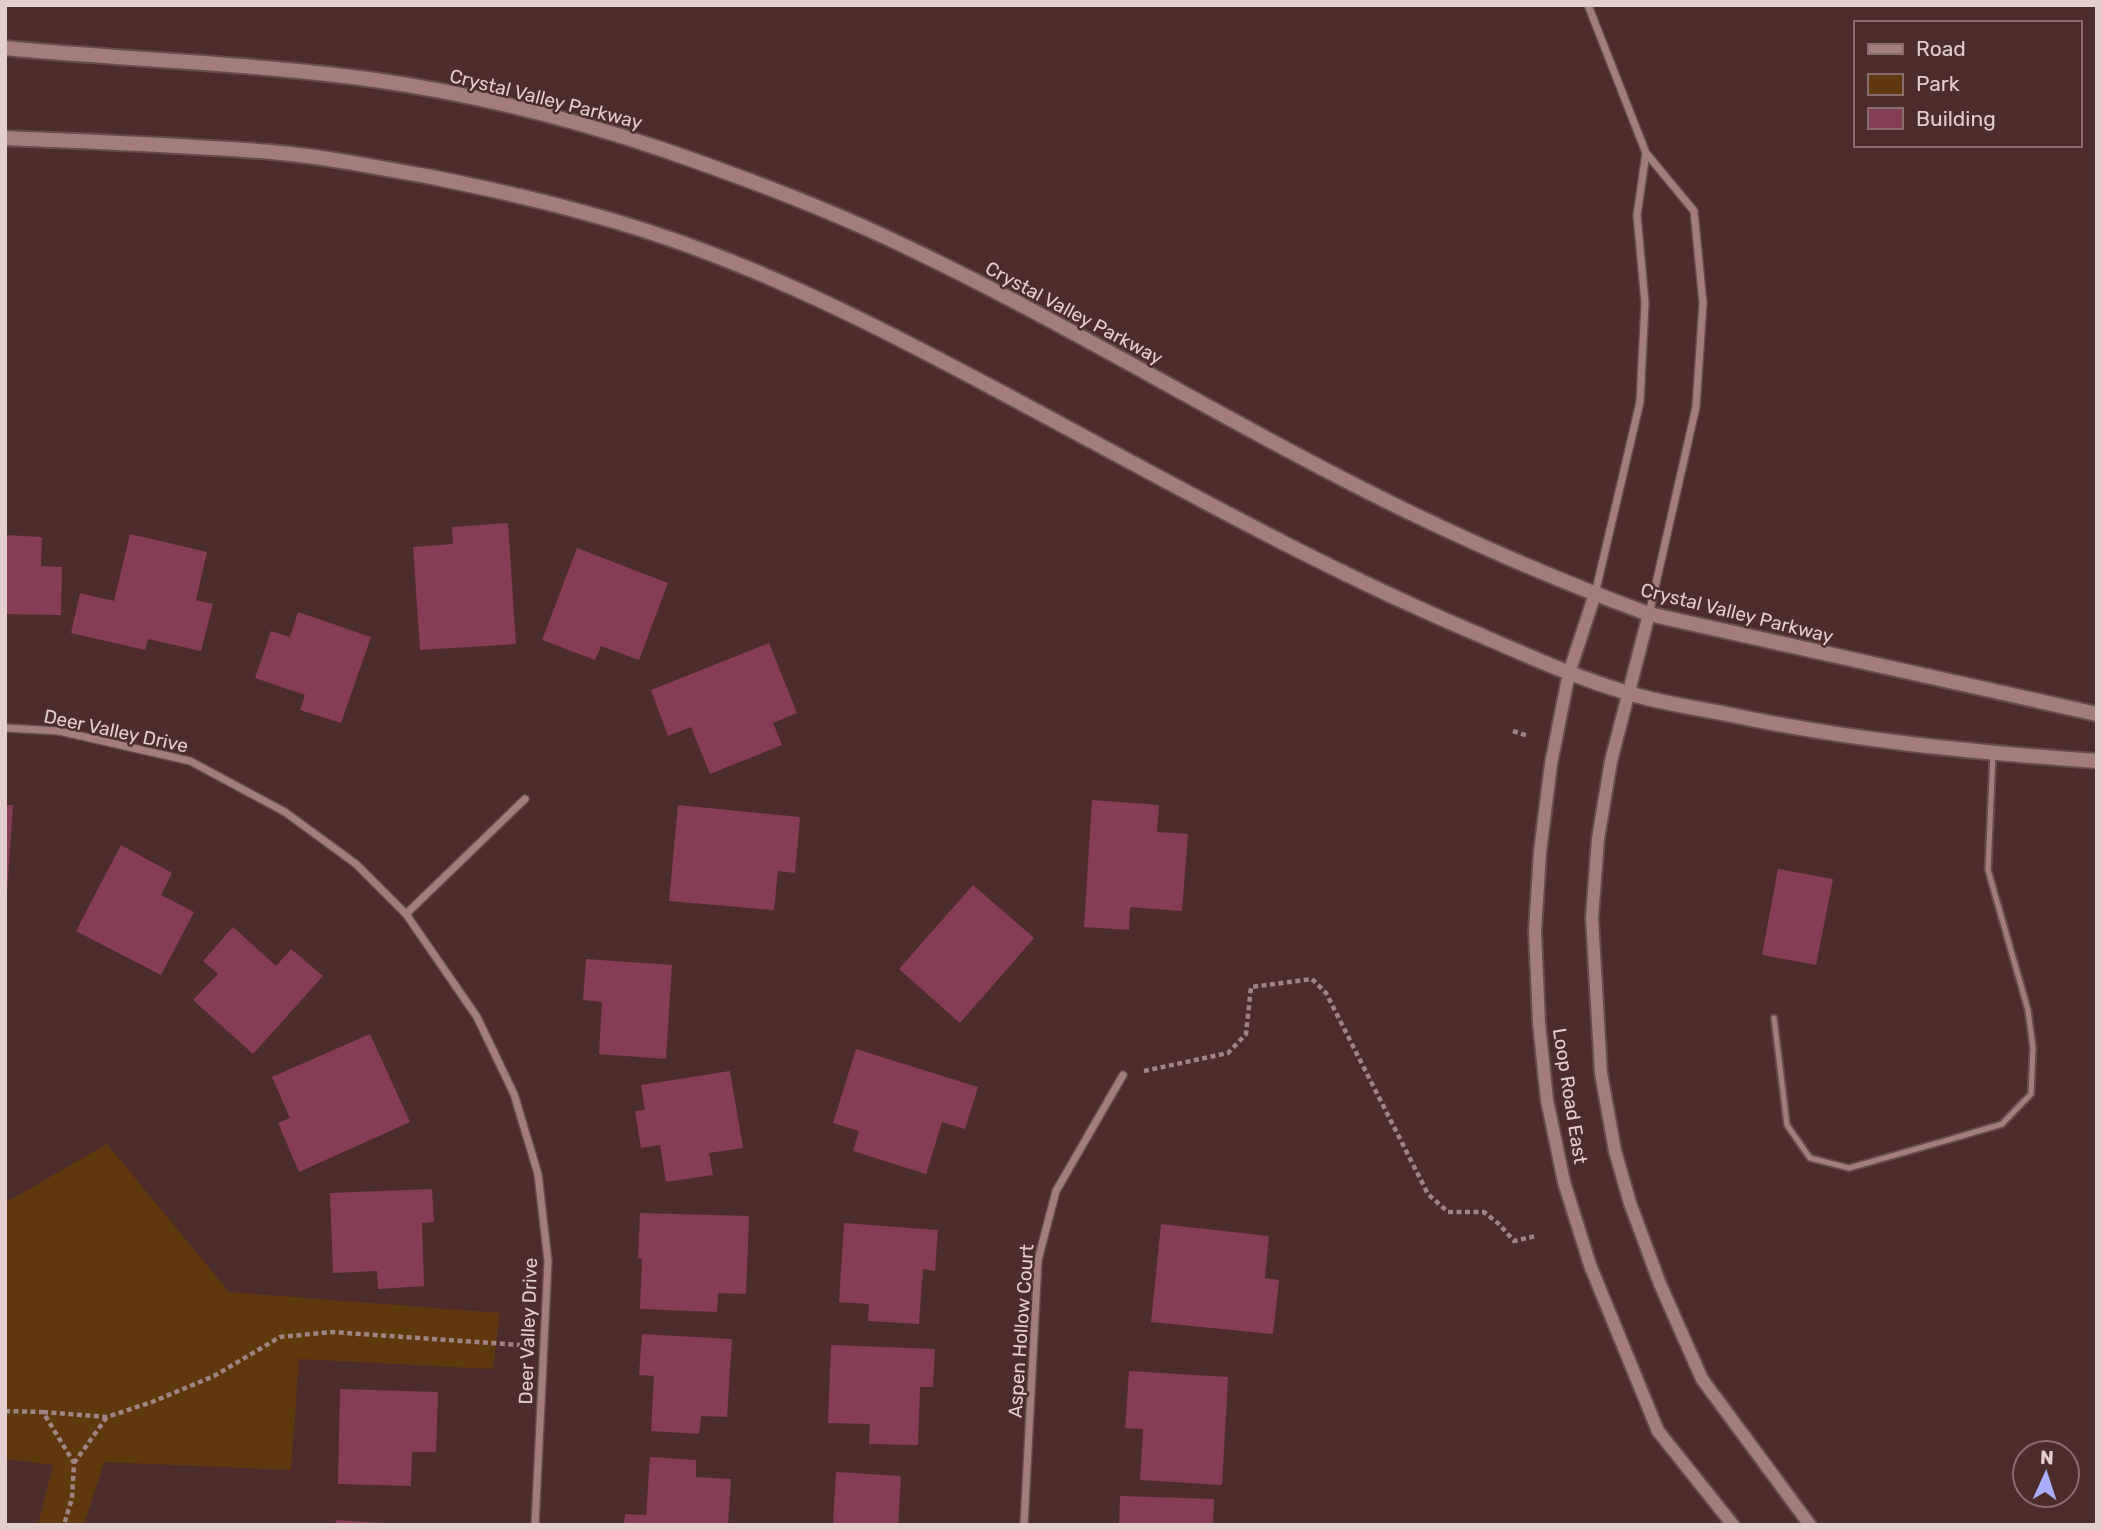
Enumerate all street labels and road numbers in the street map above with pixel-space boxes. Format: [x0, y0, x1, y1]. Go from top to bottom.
street label: Crystal Valley Parkway [447, 64, 645, 134]
street label: Crystal Valley Parkway [981, 256, 1167, 370]
street label: Crystal Valley Parkway [1638, 578, 1836, 648]
street label: Deer Valley Drive [42, 704, 190, 758]
street label: Loop Road East [1548, 1027, 1592, 1166]
street label: Aspen Hollow Court [1003, 1243, 1039, 1419]
street label: Deer Valley Drive [514, 1257, 542, 1405]

